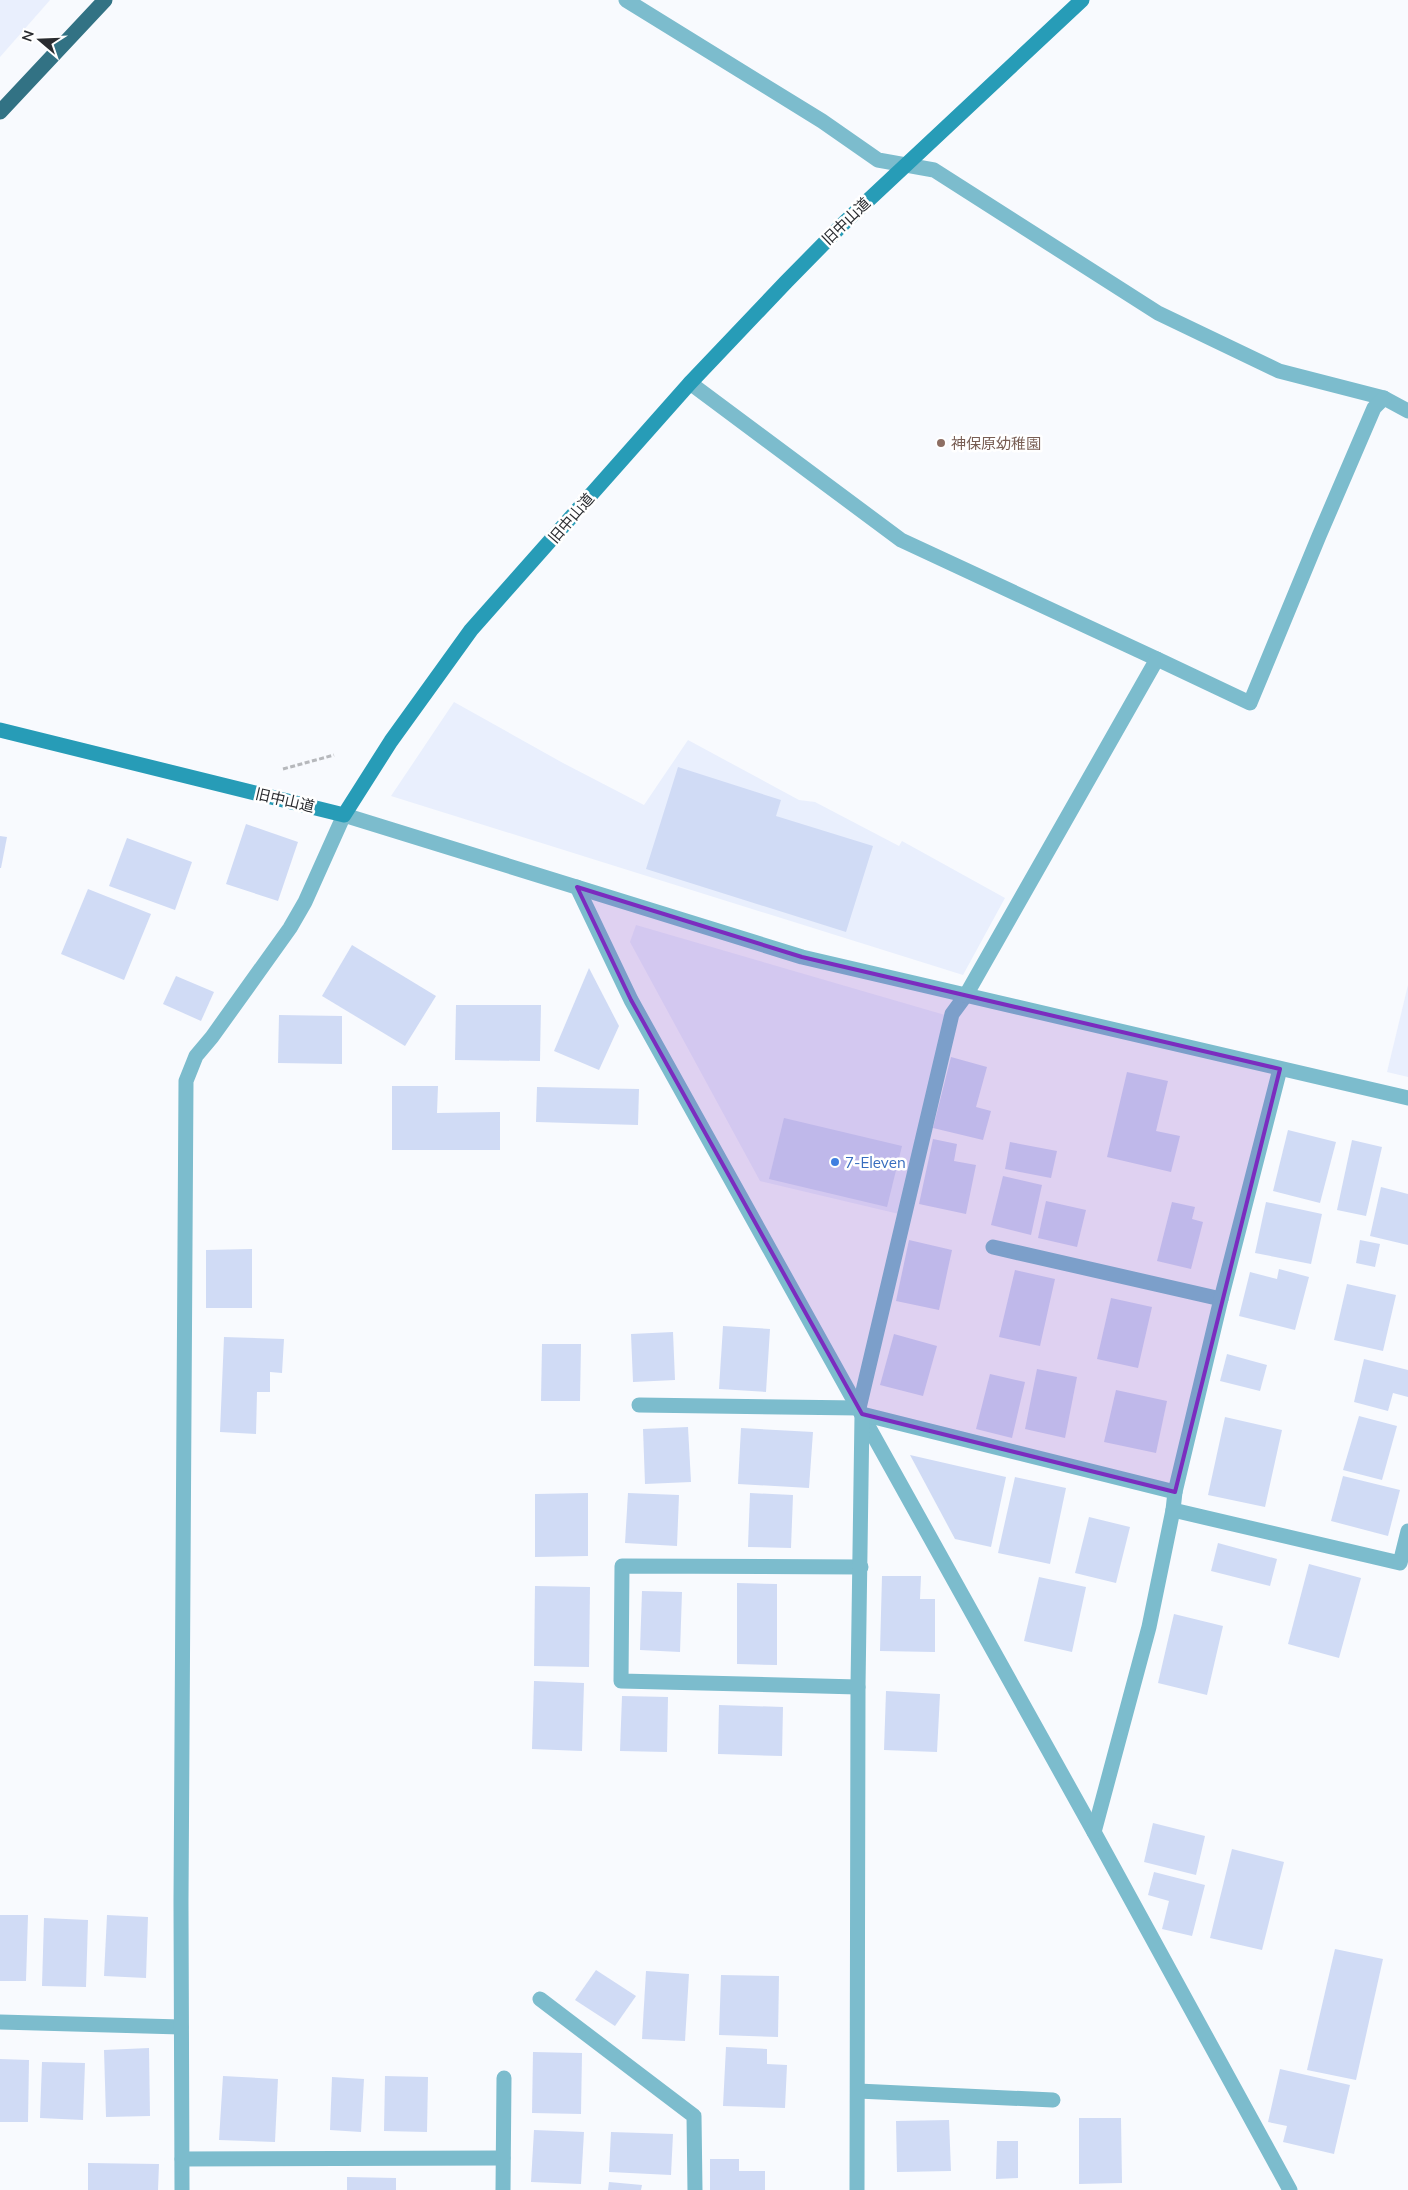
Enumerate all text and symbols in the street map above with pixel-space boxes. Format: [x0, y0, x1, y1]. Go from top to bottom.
north arrow [15, 15, 65, 65]
text: N [17, 28, 38, 44]
street label: 旧中山道 [818, 193, 874, 249]
place label: 神保原幼稚園 [951, 434, 1041, 453]
marker: 神保原幼稚園 [935, 437, 947, 449]
street label: 旧中山道 [544, 489, 598, 547]
street label: 旧中山道 [254, 784, 316, 816]
place label: 7-Eleven [845, 1153, 906, 1172]
marker: 7-Eleven [829, 1156, 841, 1168]

